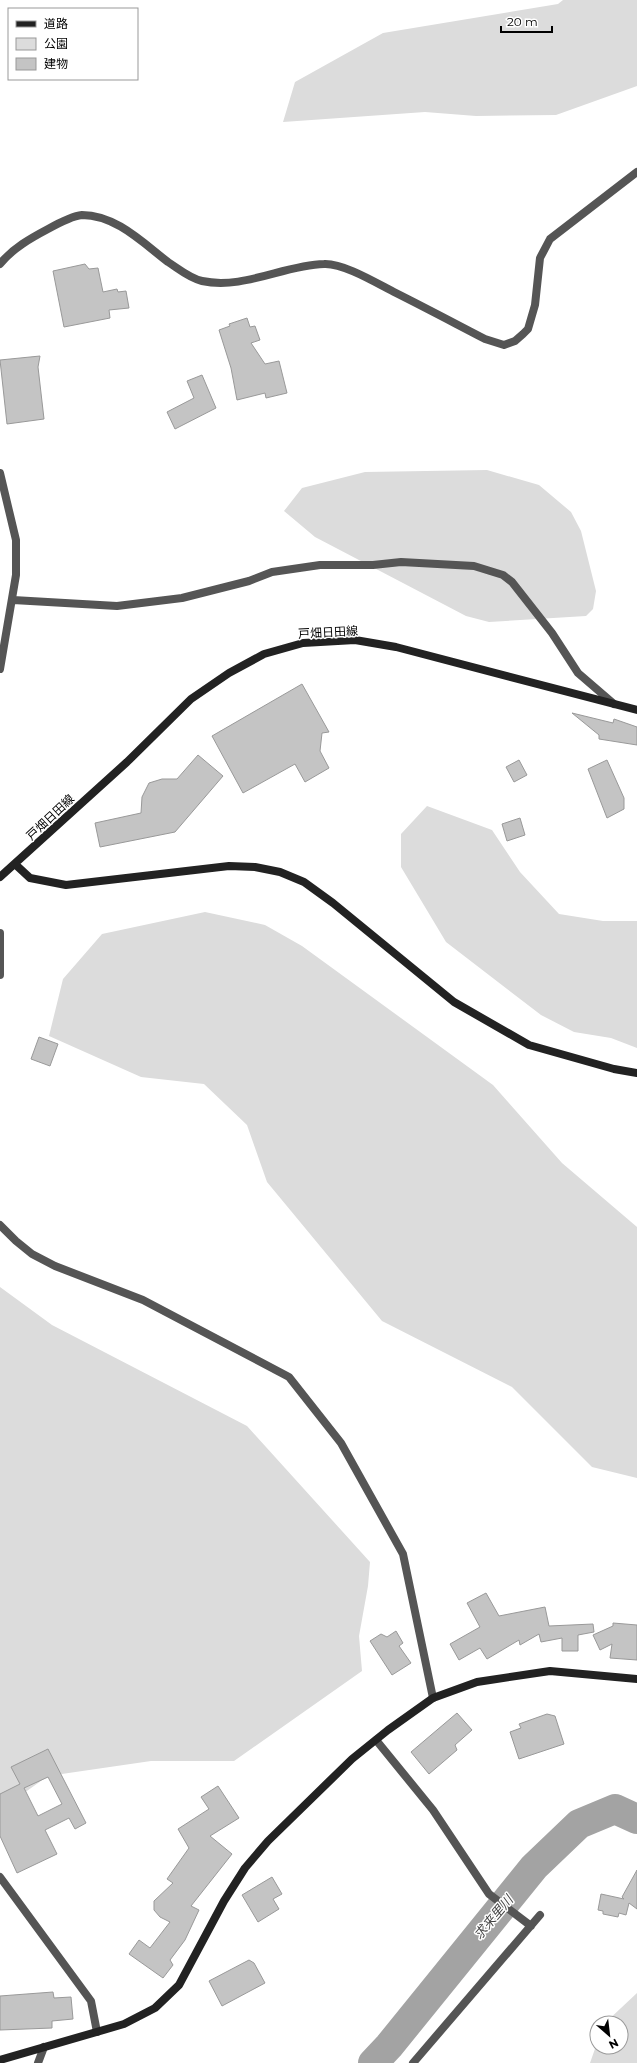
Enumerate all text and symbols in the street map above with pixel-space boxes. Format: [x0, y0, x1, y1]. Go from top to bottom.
legend [8, 8, 138, 80]
scale bar [501, 8, 552, 34]
text: 20 m [507, 14, 538, 29]
text: 道路 [44, 16, 68, 31]
text: 公園 [44, 36, 68, 51]
text: 建物 [44, 56, 68, 71]
street label: 戸畑日田線 [298, 623, 358, 641]
street label: 戸畑日田線 [23, 791, 77, 843]
water label: 求来里川 [470, 1890, 517, 1942]
north arrow [589, 2015, 629, 2055]
text: N [606, 2036, 621, 2052]

